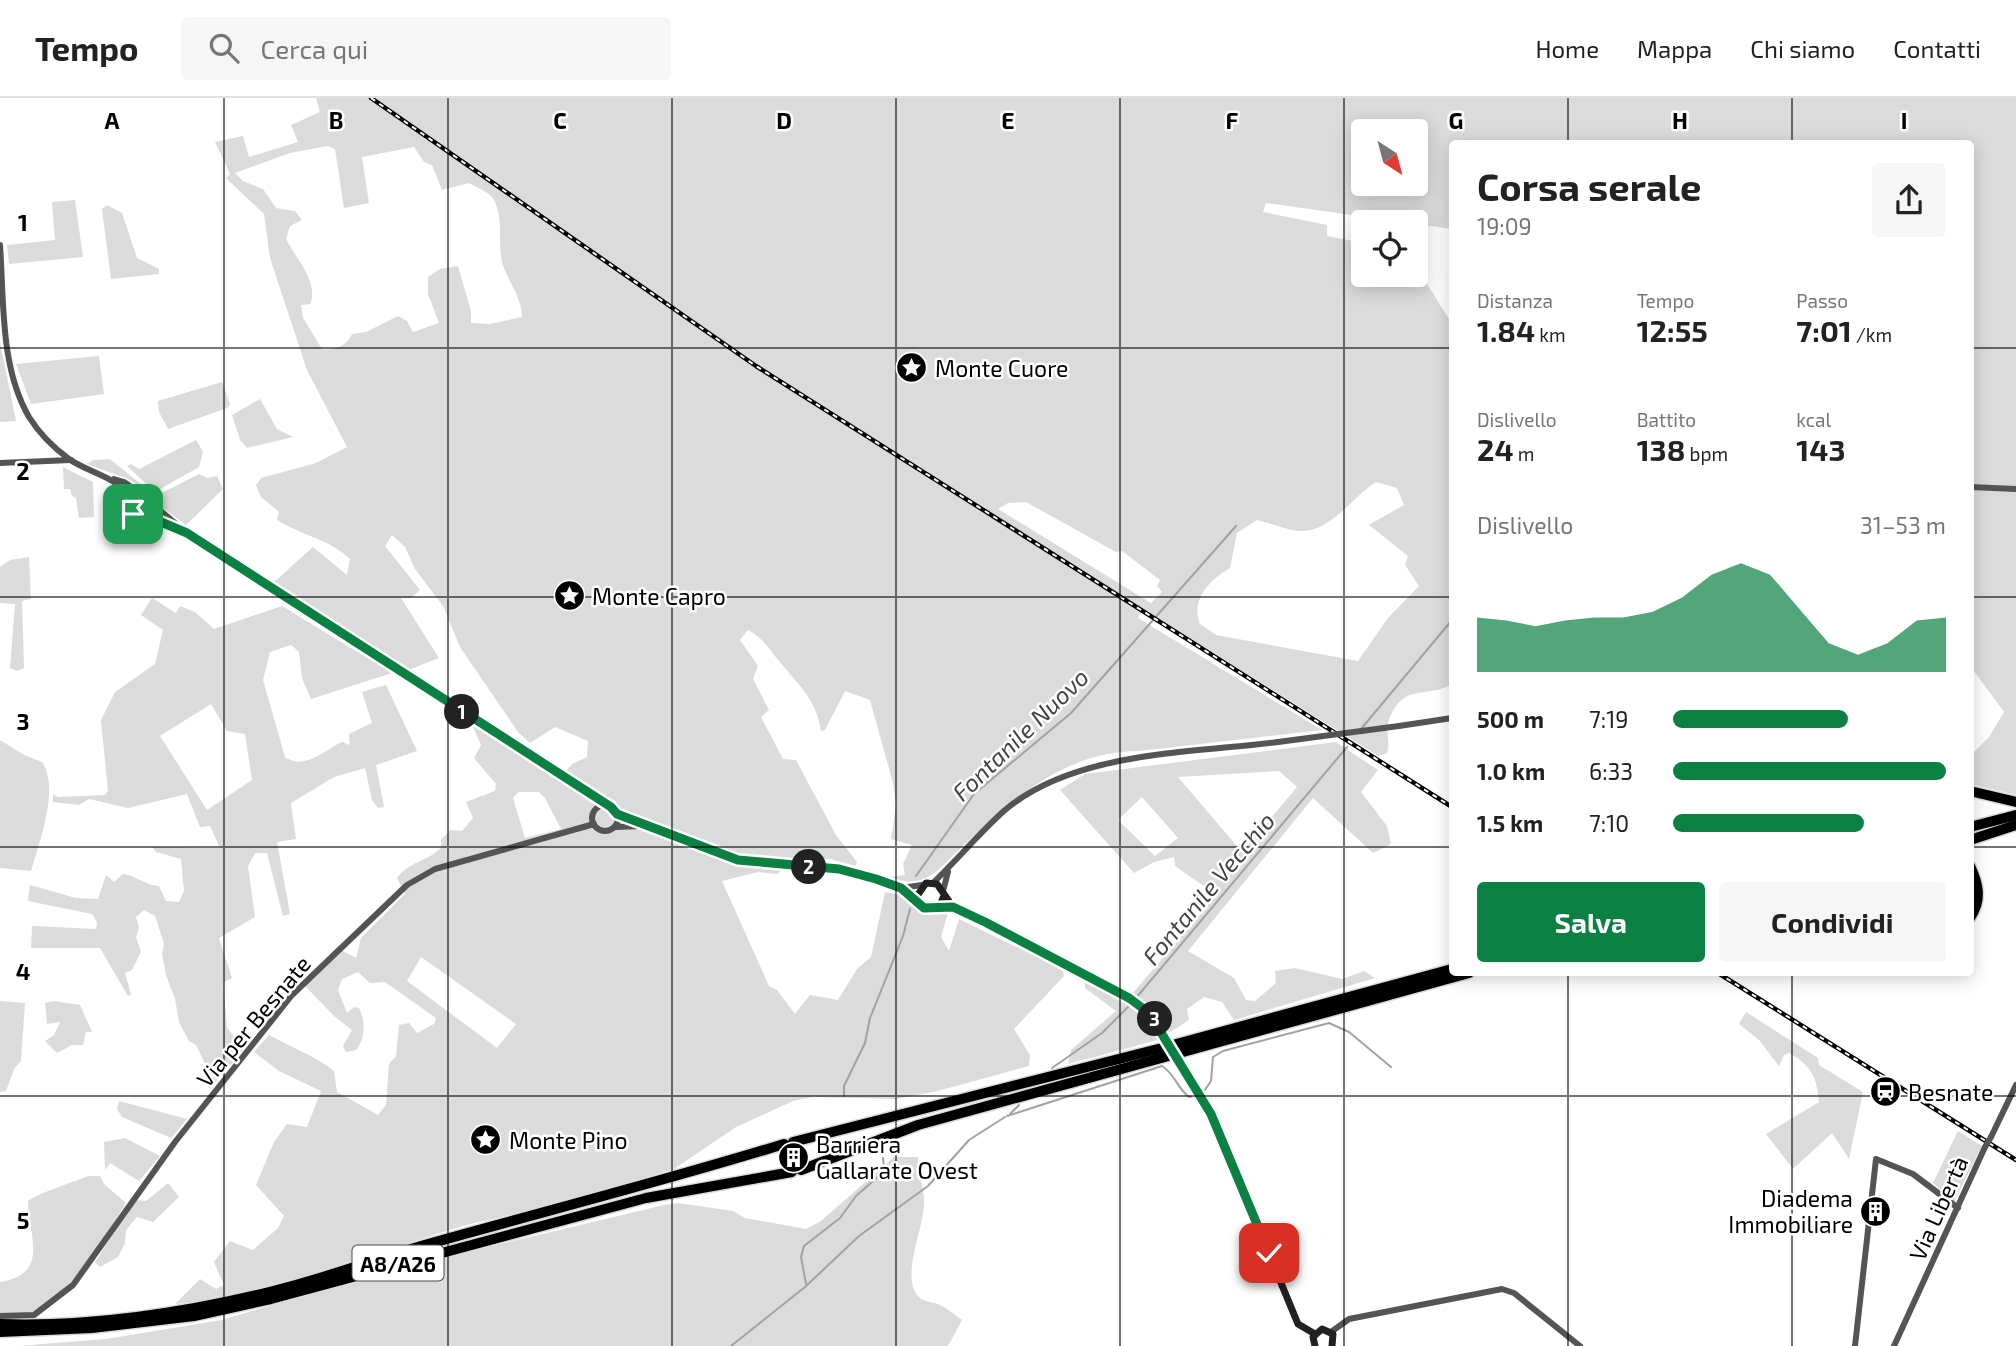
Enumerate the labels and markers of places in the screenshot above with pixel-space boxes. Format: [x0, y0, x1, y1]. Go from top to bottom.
place icon: Monte Cuore [895, 351, 929, 385]
place label: Monte Cuore [935, 354, 1068, 382]
pin [103, 484, 163, 544]
place icon: Monte Capro [552, 579, 586, 613]
place label: Monte Capro [592, 582, 726, 610]
pin: 1 [444, 694, 480, 730]
pin: 2 [792, 850, 826, 884]
pin: 3 [1138, 1002, 1172, 1037]
station icon: Besnate [1868, 1075, 1902, 1109]
place label: Besnate [1908, 1078, 1993, 1106]
place icon: Monte Pino [469, 1123, 503, 1157]
place label: Monte Pino [509, 1126, 628, 1154]
place label: Barriera Gallarate Ovest [816, 1130, 978, 1184]
building icon: Barriera Gallarate Ovest [776, 1140, 810, 1174]
place label: Diadema Immobiliare [1728, 1184, 1853, 1238]
building icon: Diadema Immobiliare [1859, 1194, 1893, 1228]
pin [1239, 1223, 1299, 1283]

